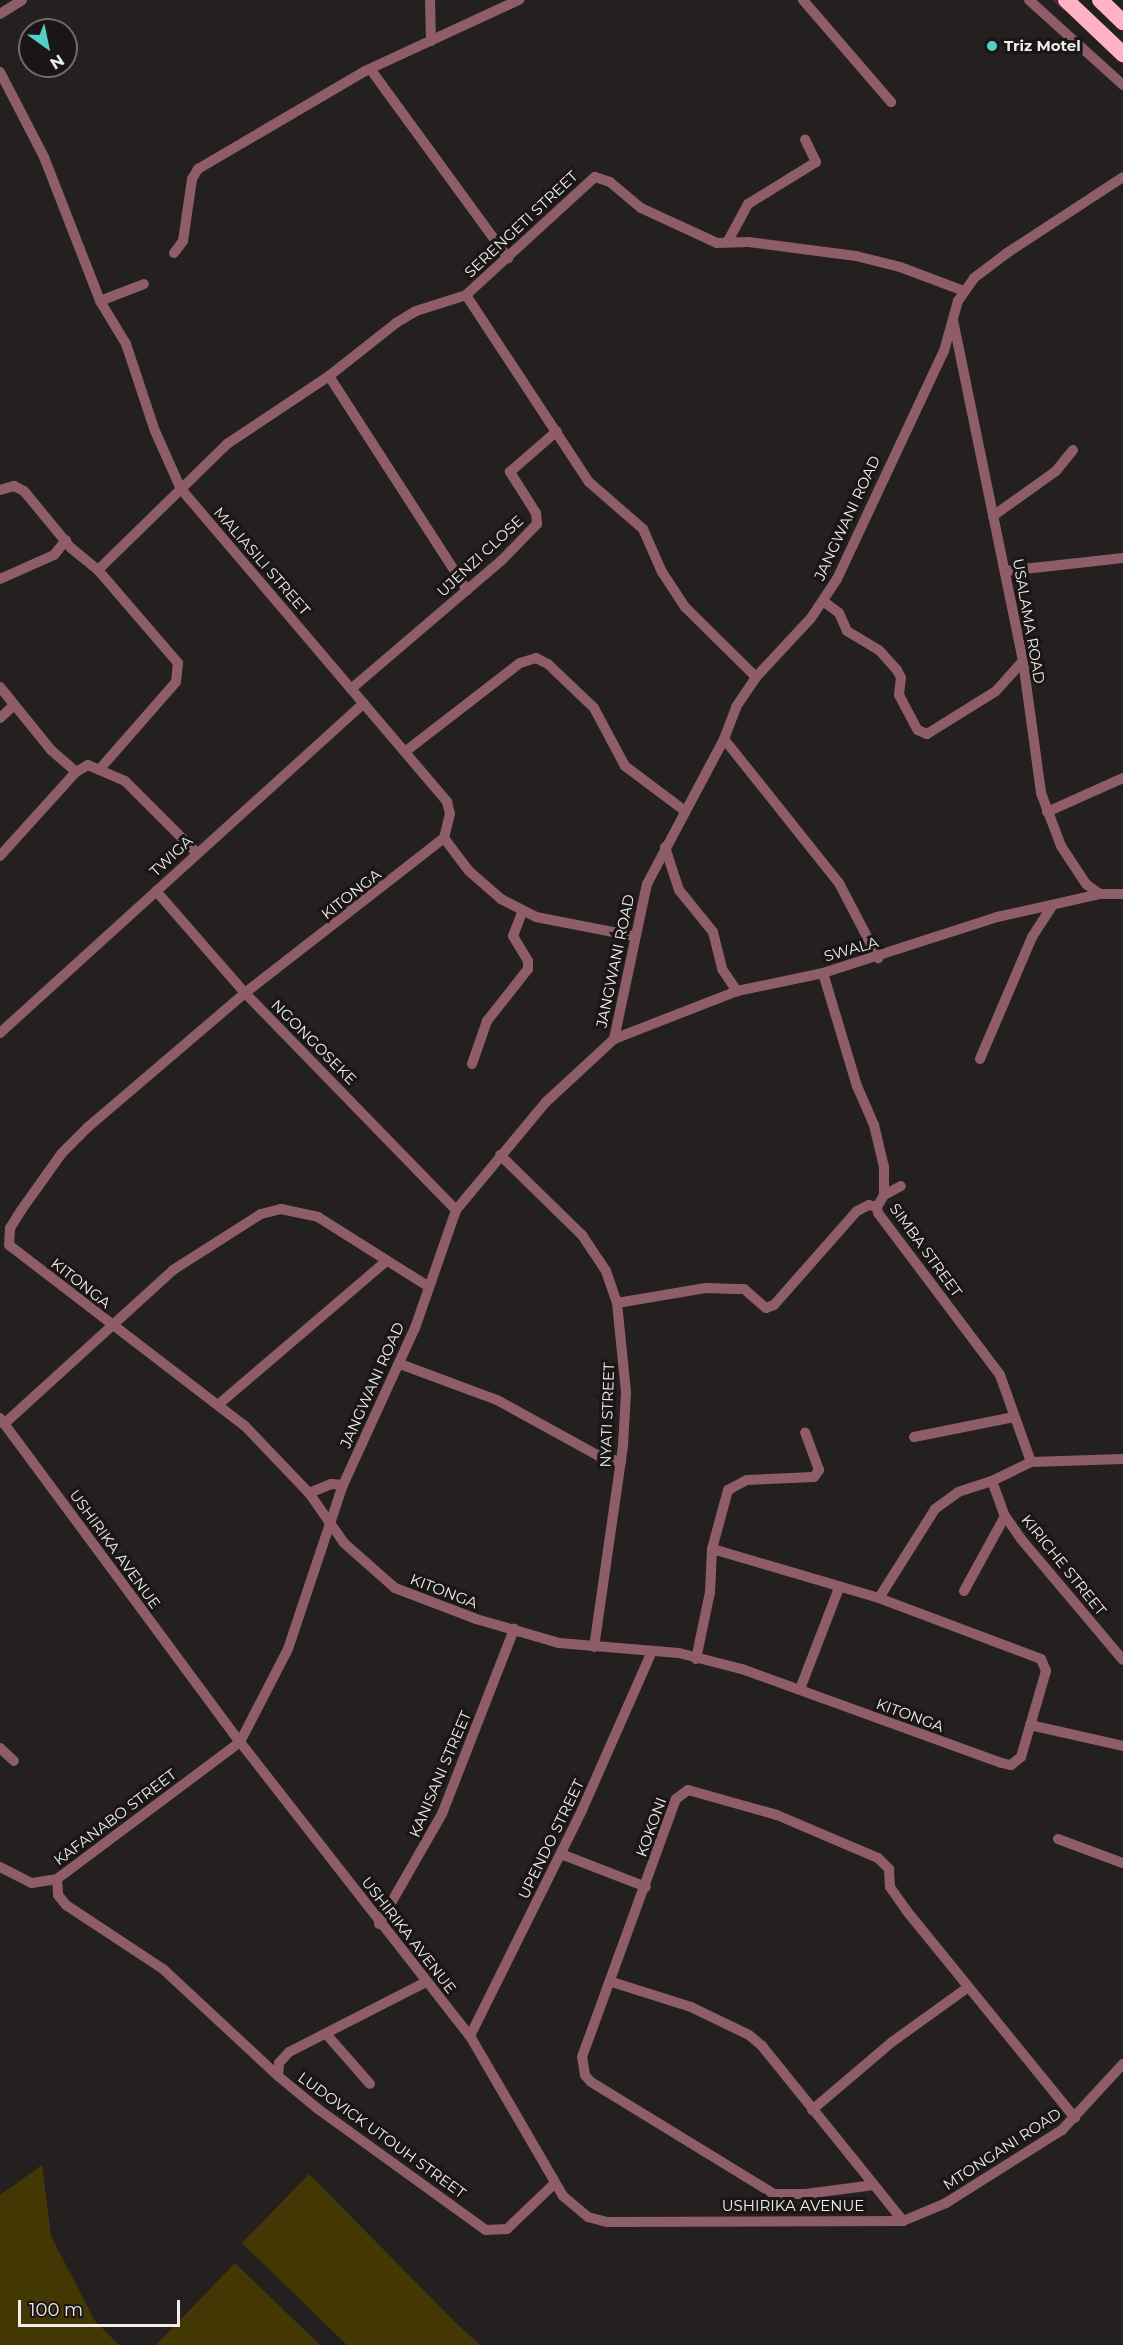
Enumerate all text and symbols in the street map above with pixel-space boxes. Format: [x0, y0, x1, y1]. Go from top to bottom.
north arrow [18, 18, 78, 78]
place label: Triz Motel [1004, 37, 1081, 55]
marker: Triz Motel [985, 39, 999, 53]
text: N [46, 50, 68, 73]
street label: SERENGETI STREET [461, 167, 581, 281]
street label: JANGWANI ROAD [810, 453, 884, 583]
street label: MALIASILI STREET [210, 503, 314, 619]
street label: UJENZI CLOSE [433, 512, 527, 600]
street label: USALAMA ROAD [1009, 557, 1049, 685]
street label: TWIGA [146, 832, 196, 880]
street label: KITONGA [318, 865, 384, 923]
street label: JANGWANI ROAD [592, 893, 638, 1029]
street label: SWALA [822, 933, 880, 965]
street label: NGONGOSEKE [268, 996, 360, 1088]
street label: SIMBA STREET [886, 1200, 966, 1300]
street label: KITONGA [48, 1254, 114, 1312]
street label: JANGWANI ROAD [336, 1319, 408, 1451]
street label: NYATI STREET [596, 1362, 618, 1468]
street label: USHIRIKA AVENUE [66, 1486, 164, 1612]
street label: KIRICHE STREET [1018, 1511, 1110, 1619]
street label: KITONGA [408, 1570, 480, 1612]
street label: KITONGA [874, 1694, 946, 1736]
street label: KANISANI STREET [405, 1708, 475, 1840]
street label: KAFANABO STREET [50, 1765, 180, 1869]
street label: UPENDO STREET [514, 1776, 588, 1902]
street label: KOKONI [632, 1795, 670, 1859]
street label: USHIRIKA AVENUE [358, 1873, 460, 1997]
street label: LUDOVICK UTOUH STREET [295, 2068, 469, 2202]
street label: MTONGANI ROAD [940, 2104, 1064, 2194]
street label: USHIRIKA AVENUE [722, 2197, 864, 2215]
scale bar [21, 2288, 183, 2326]
text: 100 m [29, 2299, 83, 2321]

